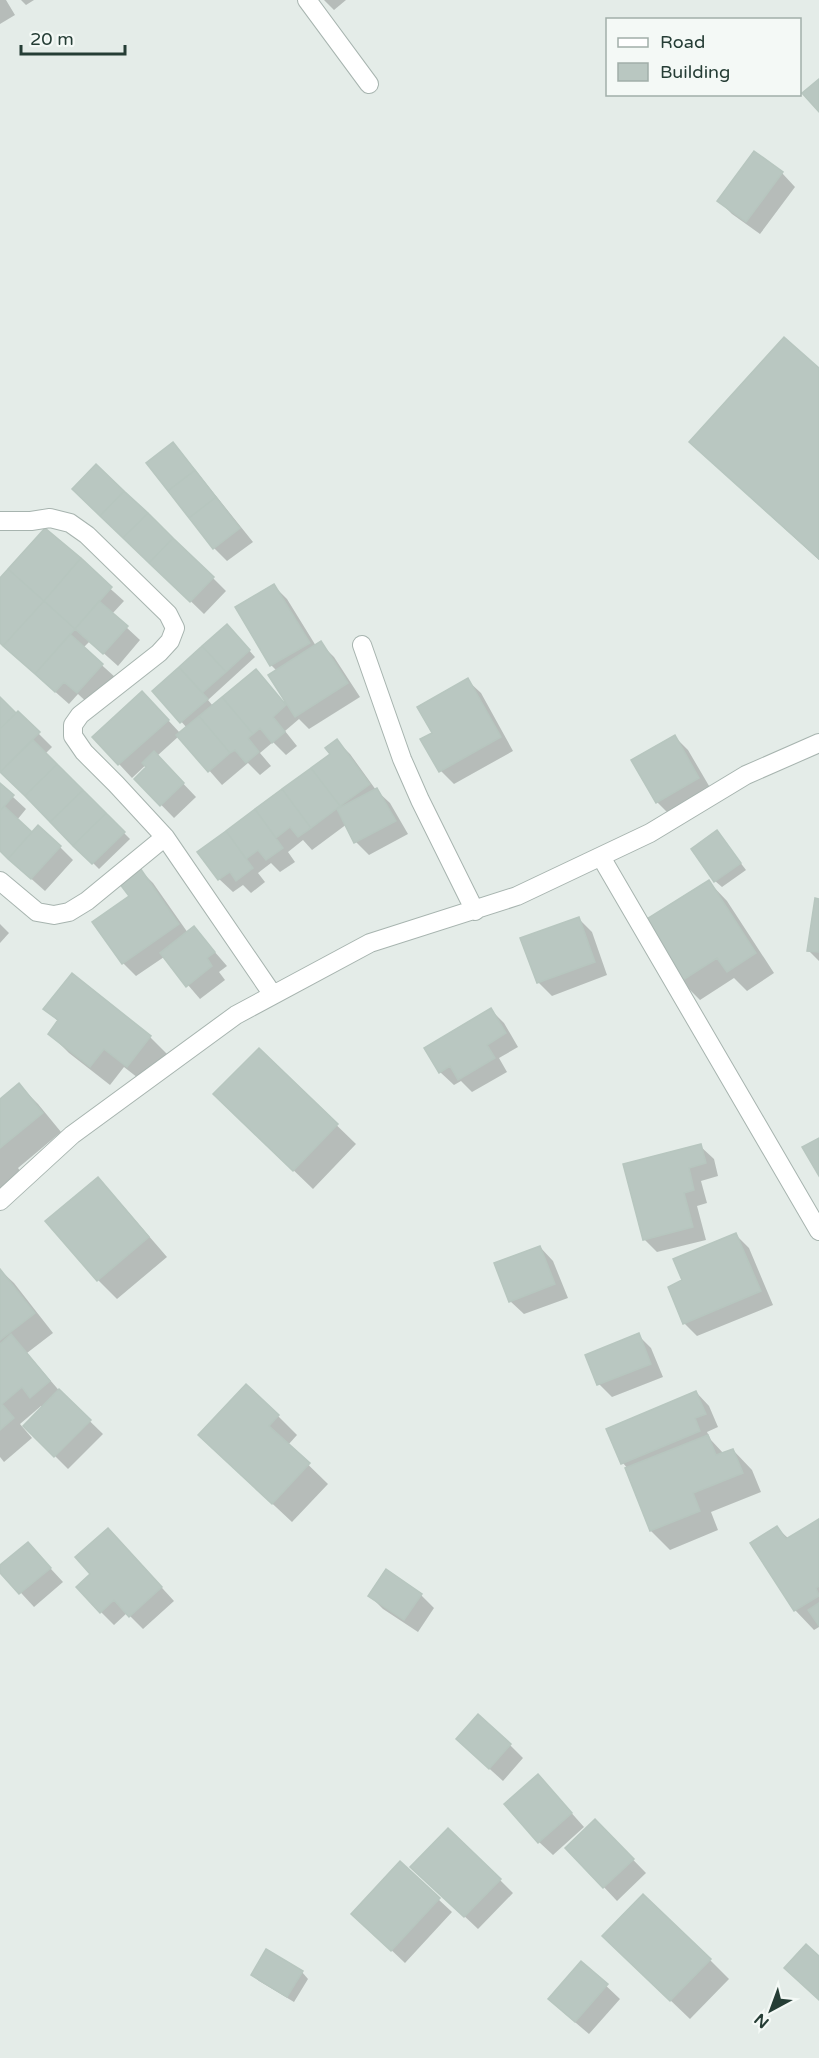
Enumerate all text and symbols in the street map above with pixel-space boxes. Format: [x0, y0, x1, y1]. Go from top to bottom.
scale bar [21, 18, 124, 56]
legend [606, 18, 801, 96]
text: 20 m [30, 28, 74, 50]
text: Road [660, 31, 705, 53]
text: Building [660, 61, 730, 83]
north arrow [741, 1980, 801, 2040]
text: N [750, 2009, 773, 2032]

